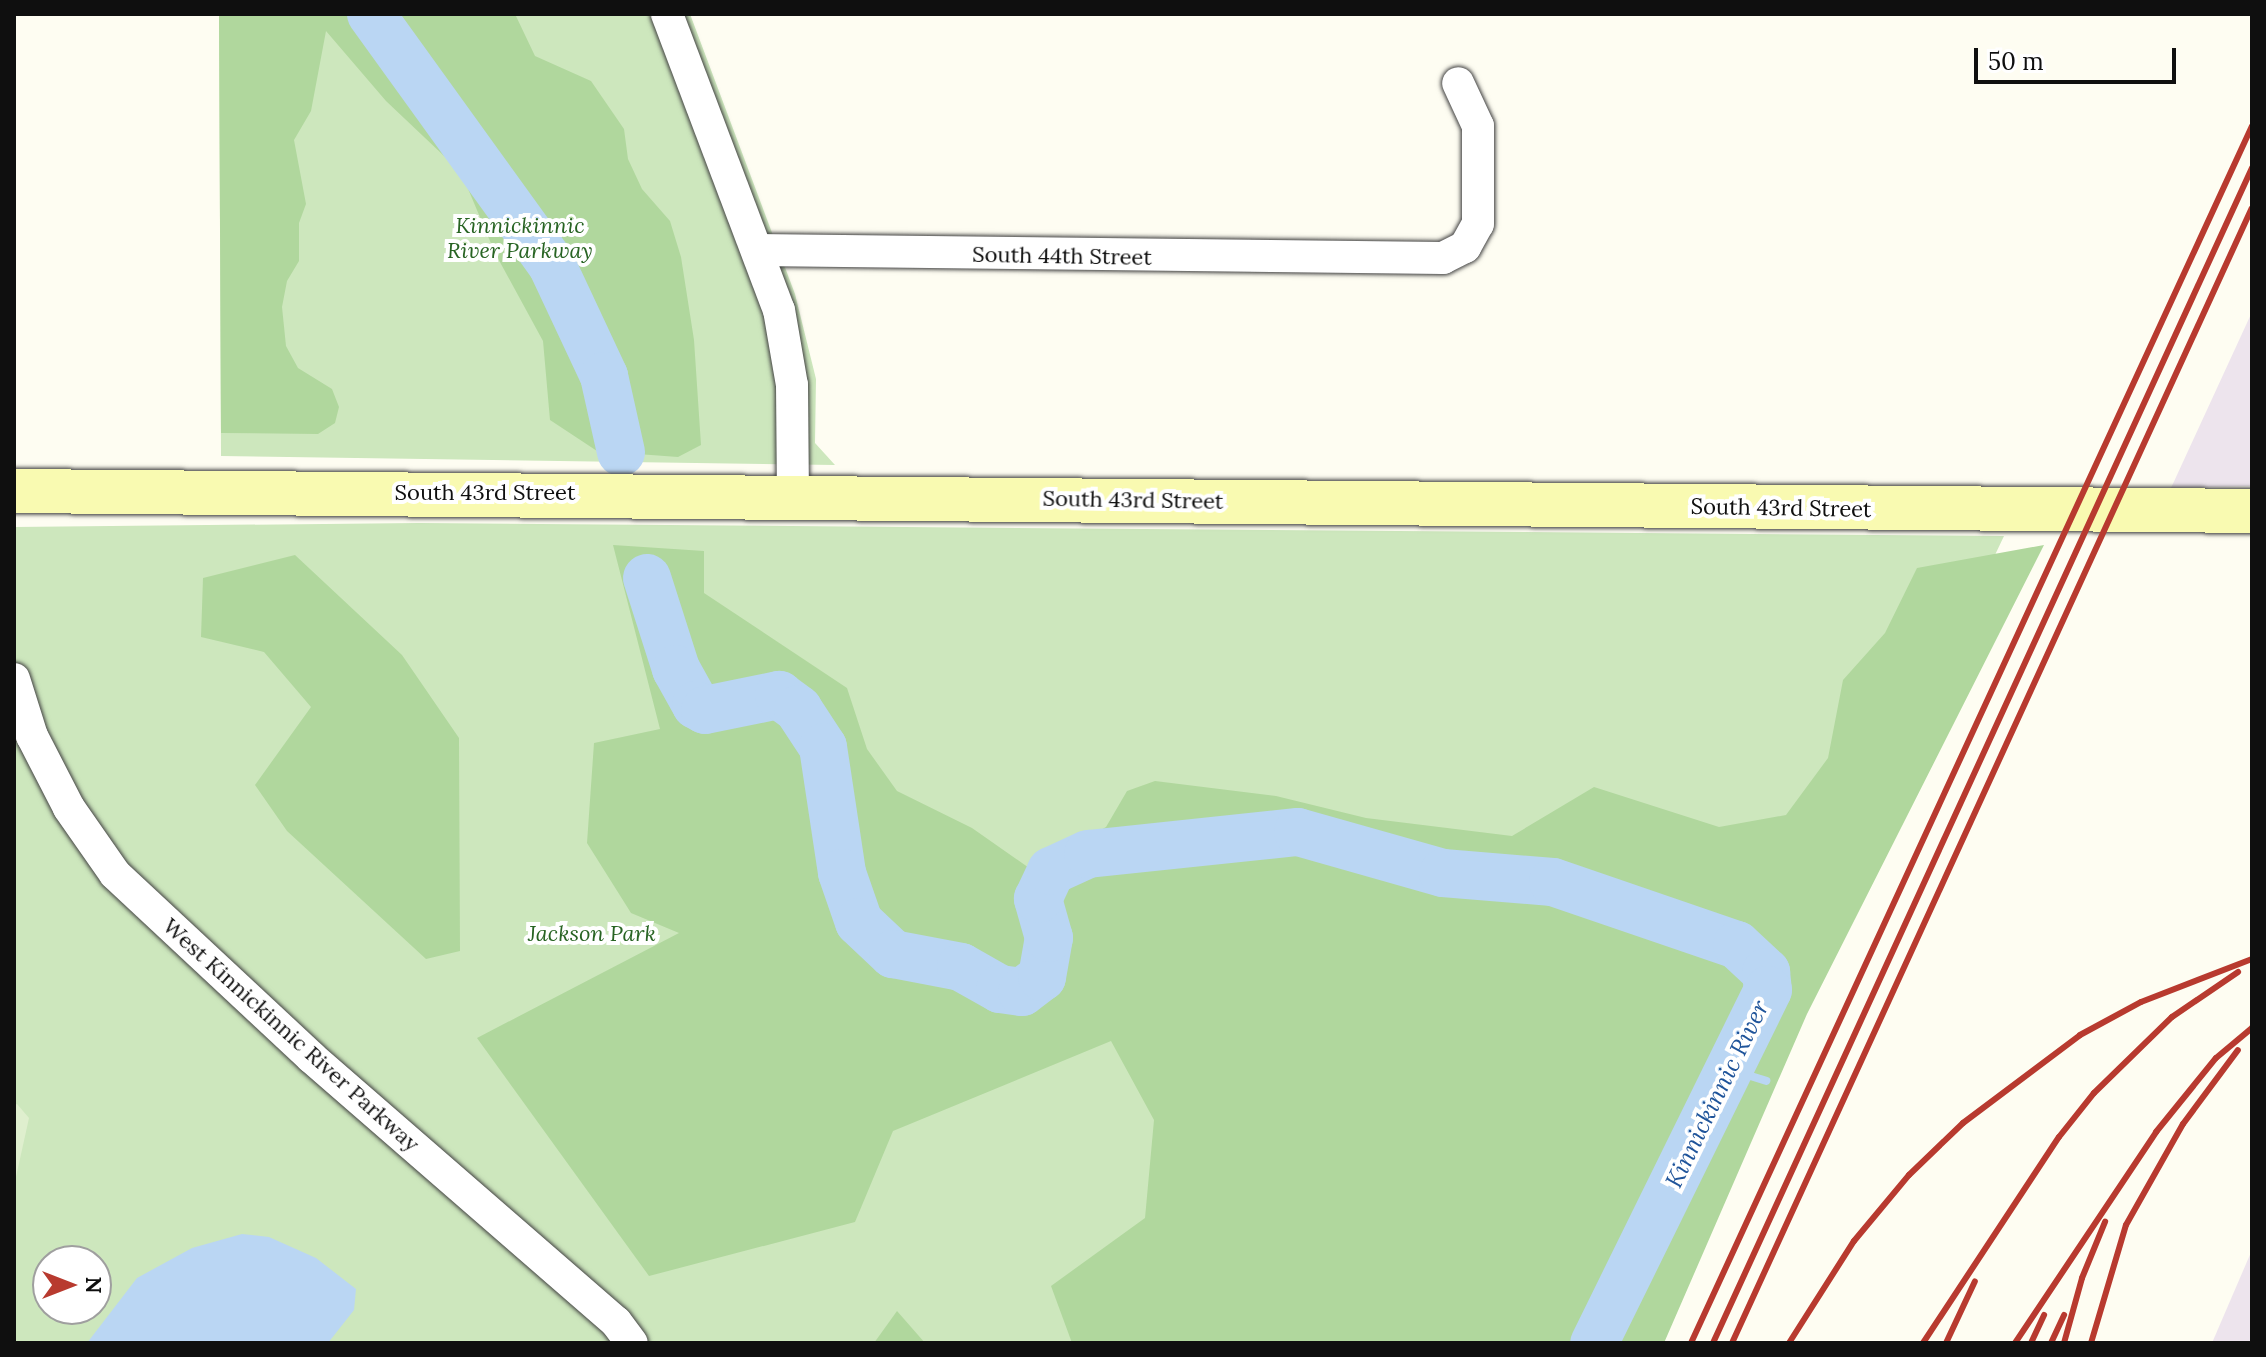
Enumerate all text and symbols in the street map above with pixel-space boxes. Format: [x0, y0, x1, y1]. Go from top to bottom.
scale bar [1978, 32, 2180, 82]
text: 50 m [1988, 46, 2044, 77]
park label: Kinnickinnic River Parkway [447, 212, 593, 264]
street label: South 44th Street [972, 241, 1152, 271]
street label: South 43rd Street [395, 480, 575, 506]
street label: South 43rd Street [1042, 485, 1224, 515]
street label: South 43rd Street [1690, 493, 1872, 523]
street label: West Kinnickinnic River Parkway [157, 913, 425, 1157]
park label: Jackson Park [528, 921, 656, 947]
water label: Kinnickinnic River [1659, 996, 1775, 1192]
north arrow [32, 1245, 112, 1325]
text: N [80, 1276, 108, 1294]

